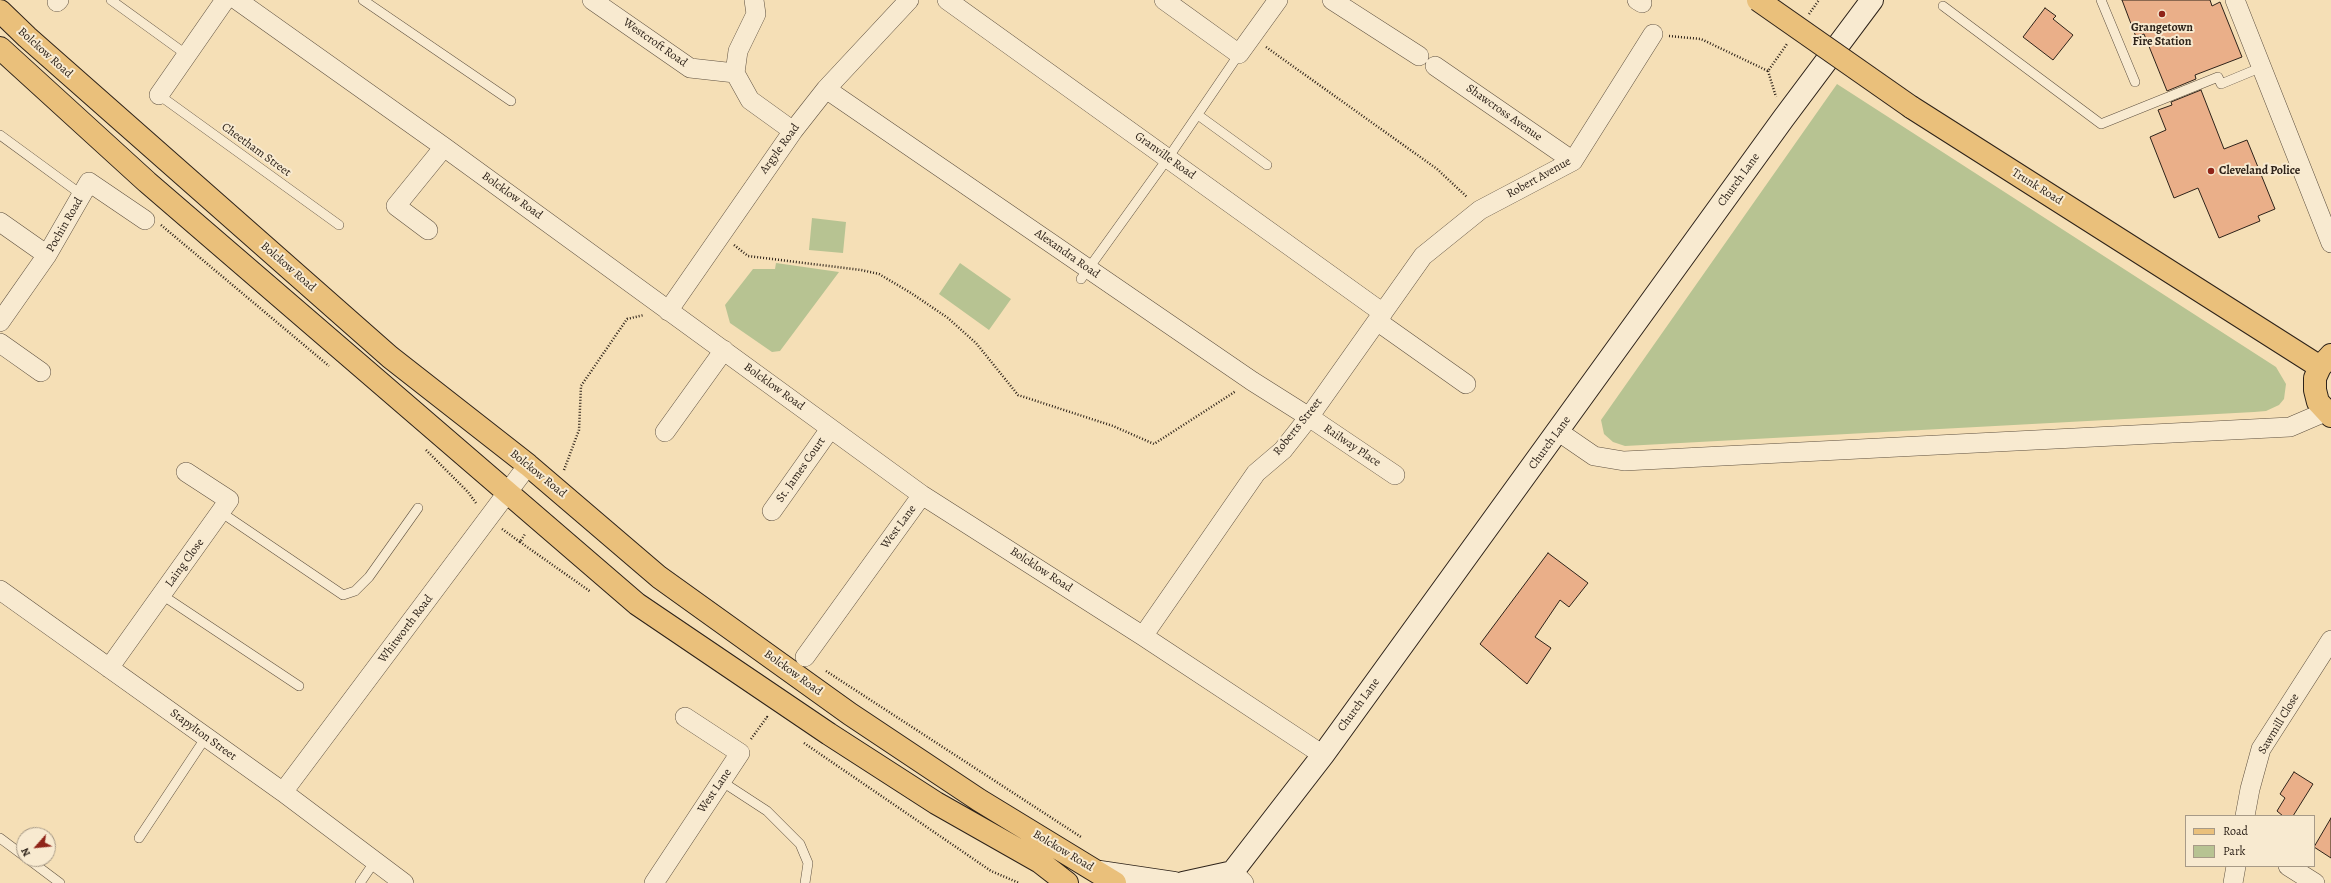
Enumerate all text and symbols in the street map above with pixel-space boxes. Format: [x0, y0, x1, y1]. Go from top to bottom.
marker: Grangetown Fire Station [2157, 9, 2167, 19]
street label: Westcroft Road [620, 16, 690, 70]
place label: Grangetown Fire Station [2131, 21, 2193, 49]
street label: Bolckow Road [15, 25, 75, 81]
street label: Shawcross Avenue [1463, 81, 1545, 145]
street label: Cheetham Street [218, 120, 294, 180]
street label: Argyle Road [757, 121, 803, 177]
street label: Granville Road [1132, 129, 1198, 183]
street label: Church Lane [1715, 151, 1763, 209]
street label: Robert Avenue [1504, 154, 1574, 202]
place label: Cleveland Police [2219, 164, 2300, 178]
street label: Trunk Road [2009, 166, 2065, 208]
marker: Cleveland Police [2206, 166, 2216, 176]
street label: Bolcklow Road [479, 169, 545, 223]
street label: Pochin Road [44, 195, 86, 255]
street label: Alexandra Road [1032, 226, 1102, 282]
street label: Bolckow Road [257, 239, 319, 295]
street label: Bolcklow Road [741, 360, 807, 414]
street label: Roberts Street [1270, 395, 1326, 459]
street label: Church Lane [1526, 414, 1574, 472]
street label: Railway Place [1321, 422, 1383, 470]
street label: St. James Court [773, 435, 829, 505]
street label: Bolckow Road [507, 447, 569, 501]
street label: West Lane [878, 502, 920, 552]
street label: Laing Close [163, 536, 207, 590]
street label: Bolcklow Road [1007, 544, 1075, 596]
street label: Whitworth Road [376, 592, 436, 666]
street label: Bolckow Road [761, 647, 825, 699]
street label: Church Lane [1335, 676, 1383, 734]
street label: Sawmill Close [2255, 691, 2303, 757]
street label: Stapylton Street [167, 706, 239, 764]
street label: West Lane [695, 766, 735, 816]
legend [2185, 815, 2315, 867]
text: Road [2223, 823, 2248, 839]
north arrow [16, 827, 56, 867]
street label: Bolckow Road [1030, 827, 1096, 875]
text: Park [2223, 843, 2246, 859]
text: N [17, 845, 34, 859]

